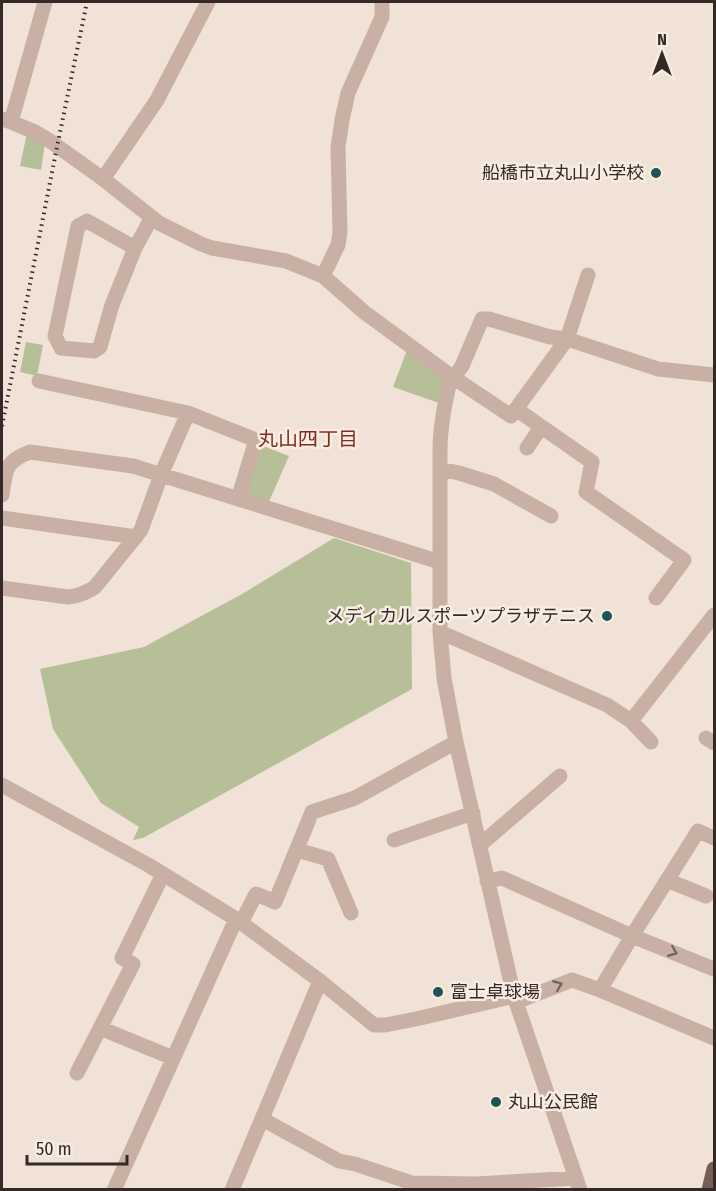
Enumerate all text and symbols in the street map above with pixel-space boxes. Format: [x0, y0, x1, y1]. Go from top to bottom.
north arrow [632, 24, 692, 84]
text: N [657, 30, 667, 49]
place label: 船橋市立丸山小学校 [482, 162, 644, 184]
marker: 船橋市立丸山小学校 [649, 166, 663, 180]
district label: 丸山四丁目 [258, 427, 358, 451]
place label: メディカルスポーツプラザテニス [327, 605, 595, 627]
marker: メディカルスポーツプラザテニス [600, 609, 614, 623]
one-way arrow [667, 945, 678, 957]
one-way arrow [552, 980, 563, 992]
place label: 富士卓球場 [450, 981, 540, 1003]
marker: 富士卓球場 [431, 985, 445, 999]
place label: 丸山公民館 [508, 1091, 598, 1113]
marker: 丸山公民館 [489, 1095, 503, 1109]
scale bar [27, 1128, 128, 1166]
text: 50 m [36, 1138, 72, 1160]

